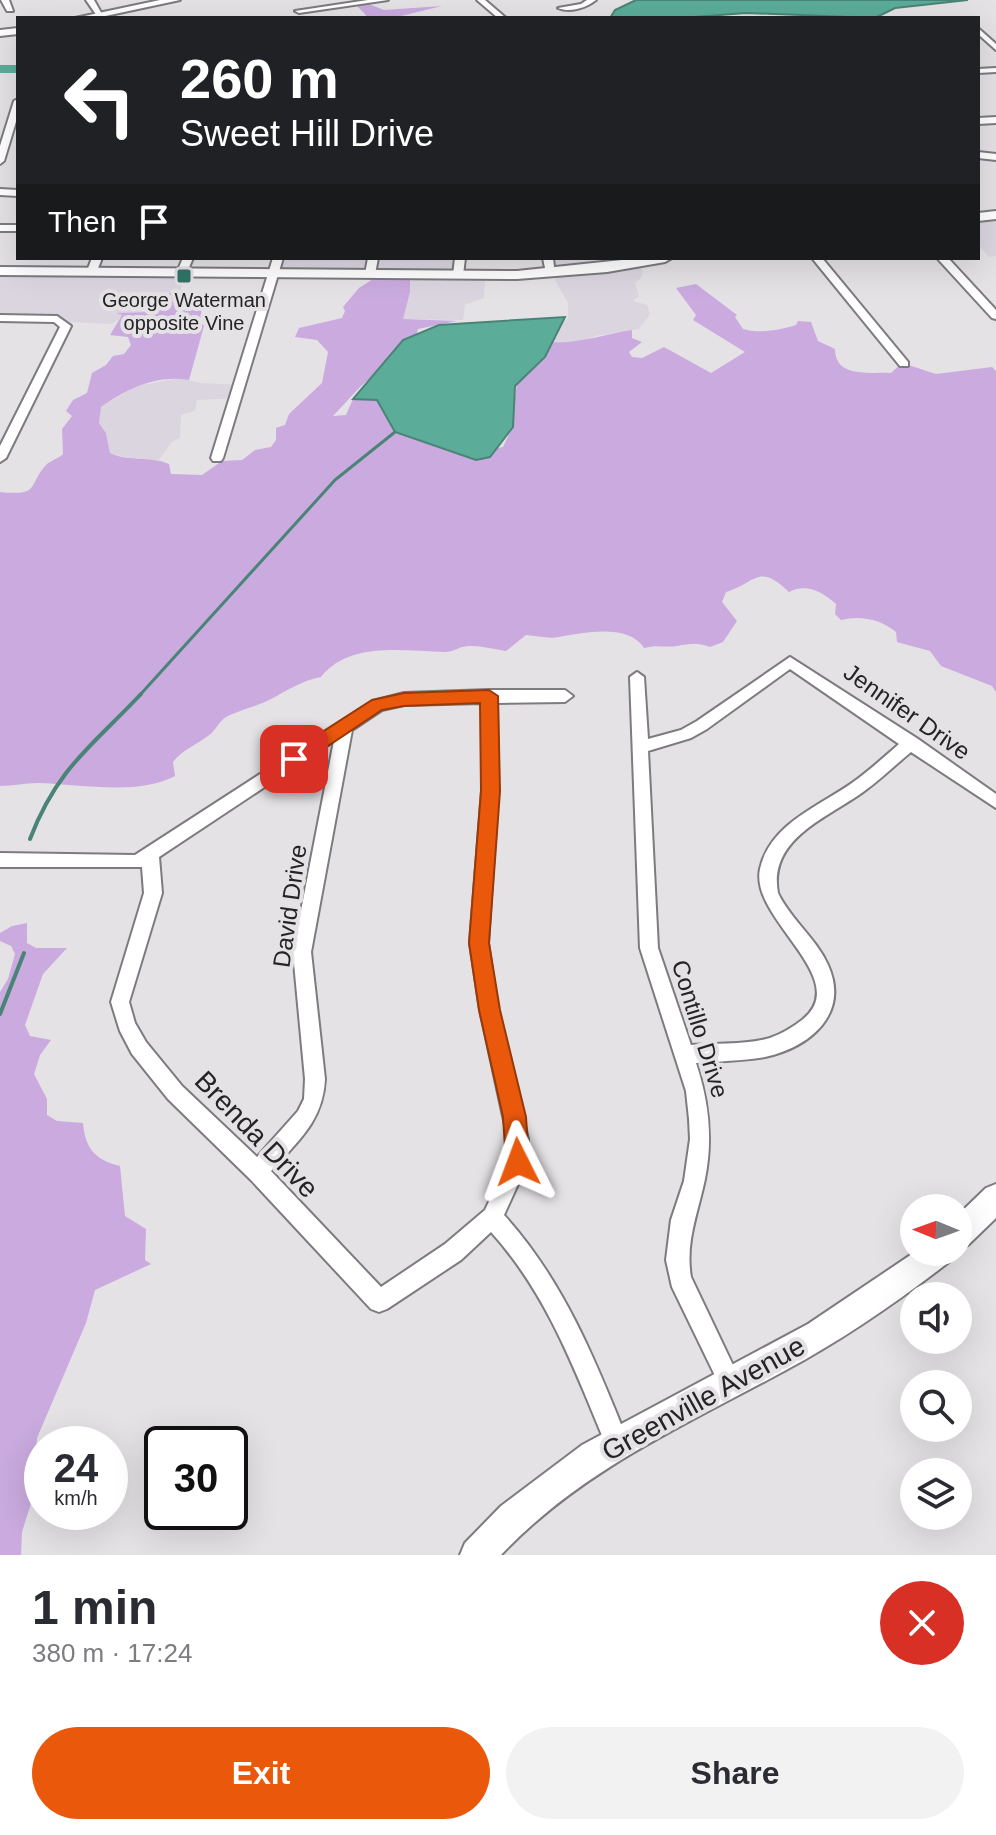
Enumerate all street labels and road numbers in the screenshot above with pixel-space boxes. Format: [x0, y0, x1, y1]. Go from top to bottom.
street label: Jennifer Drive [839, 658, 976, 765]
street label: David Drive [268, 843, 312, 969]
street label: Contillo Drive [667, 957, 734, 1101]
street label: Brenda Drive [189, 1065, 325, 1204]
street label: Greenville Avenue [597, 1330, 810, 1467]

